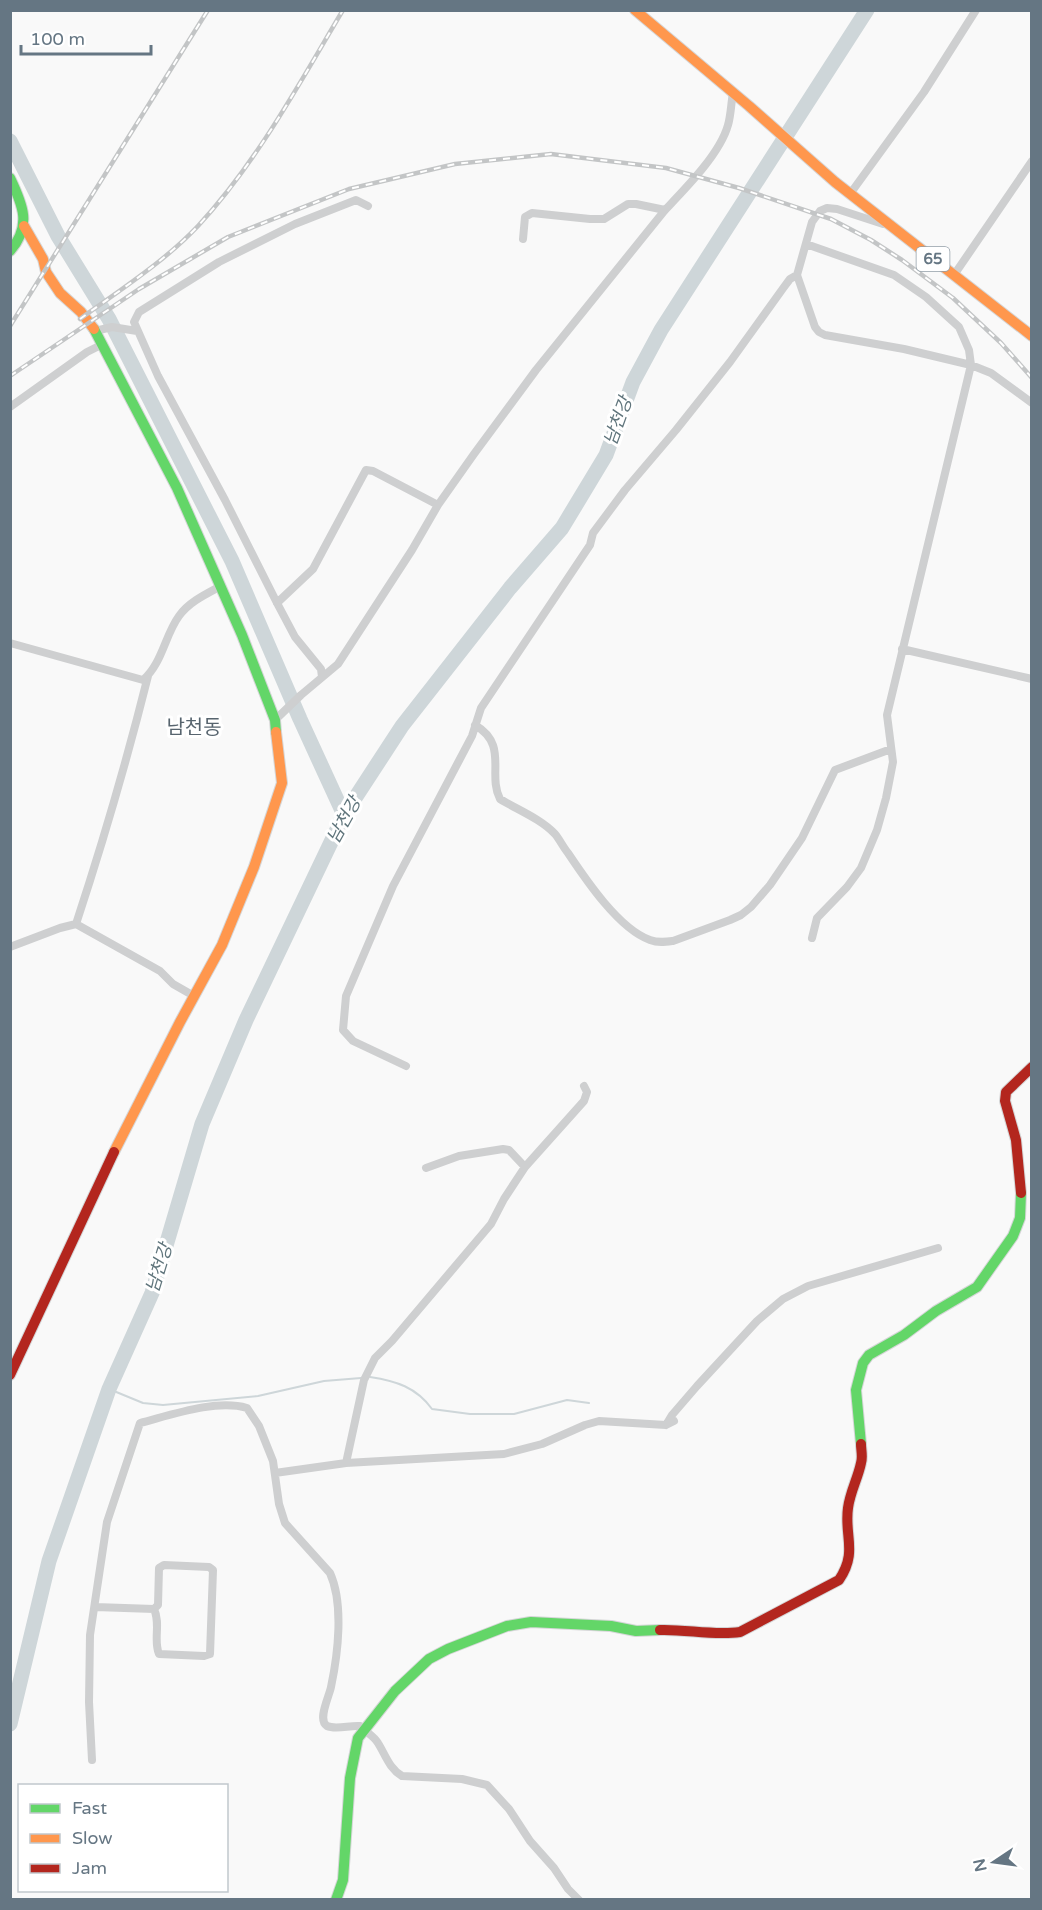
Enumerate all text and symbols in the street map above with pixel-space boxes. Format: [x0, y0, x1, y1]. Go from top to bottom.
scale bar [21, 18, 152, 56]
text: 100 m [30, 28, 85, 50]
road number: 65 [916, 247, 950, 271]
water label: 남천강 [599, 392, 638, 448]
district label: 남천동 [166, 716, 222, 740]
water label: 남천강 [322, 791, 367, 847]
water label: 남천강 [141, 1239, 177, 1295]
legend [18, 1784, 228, 1892]
text: Fast [72, 1797, 107, 1819]
text: Slow [72, 1827, 113, 1849]
north arrow [964, 1832, 1024, 1892]
text: Jam [72, 1857, 107, 1879]
text: N [969, 1857, 992, 1874]

